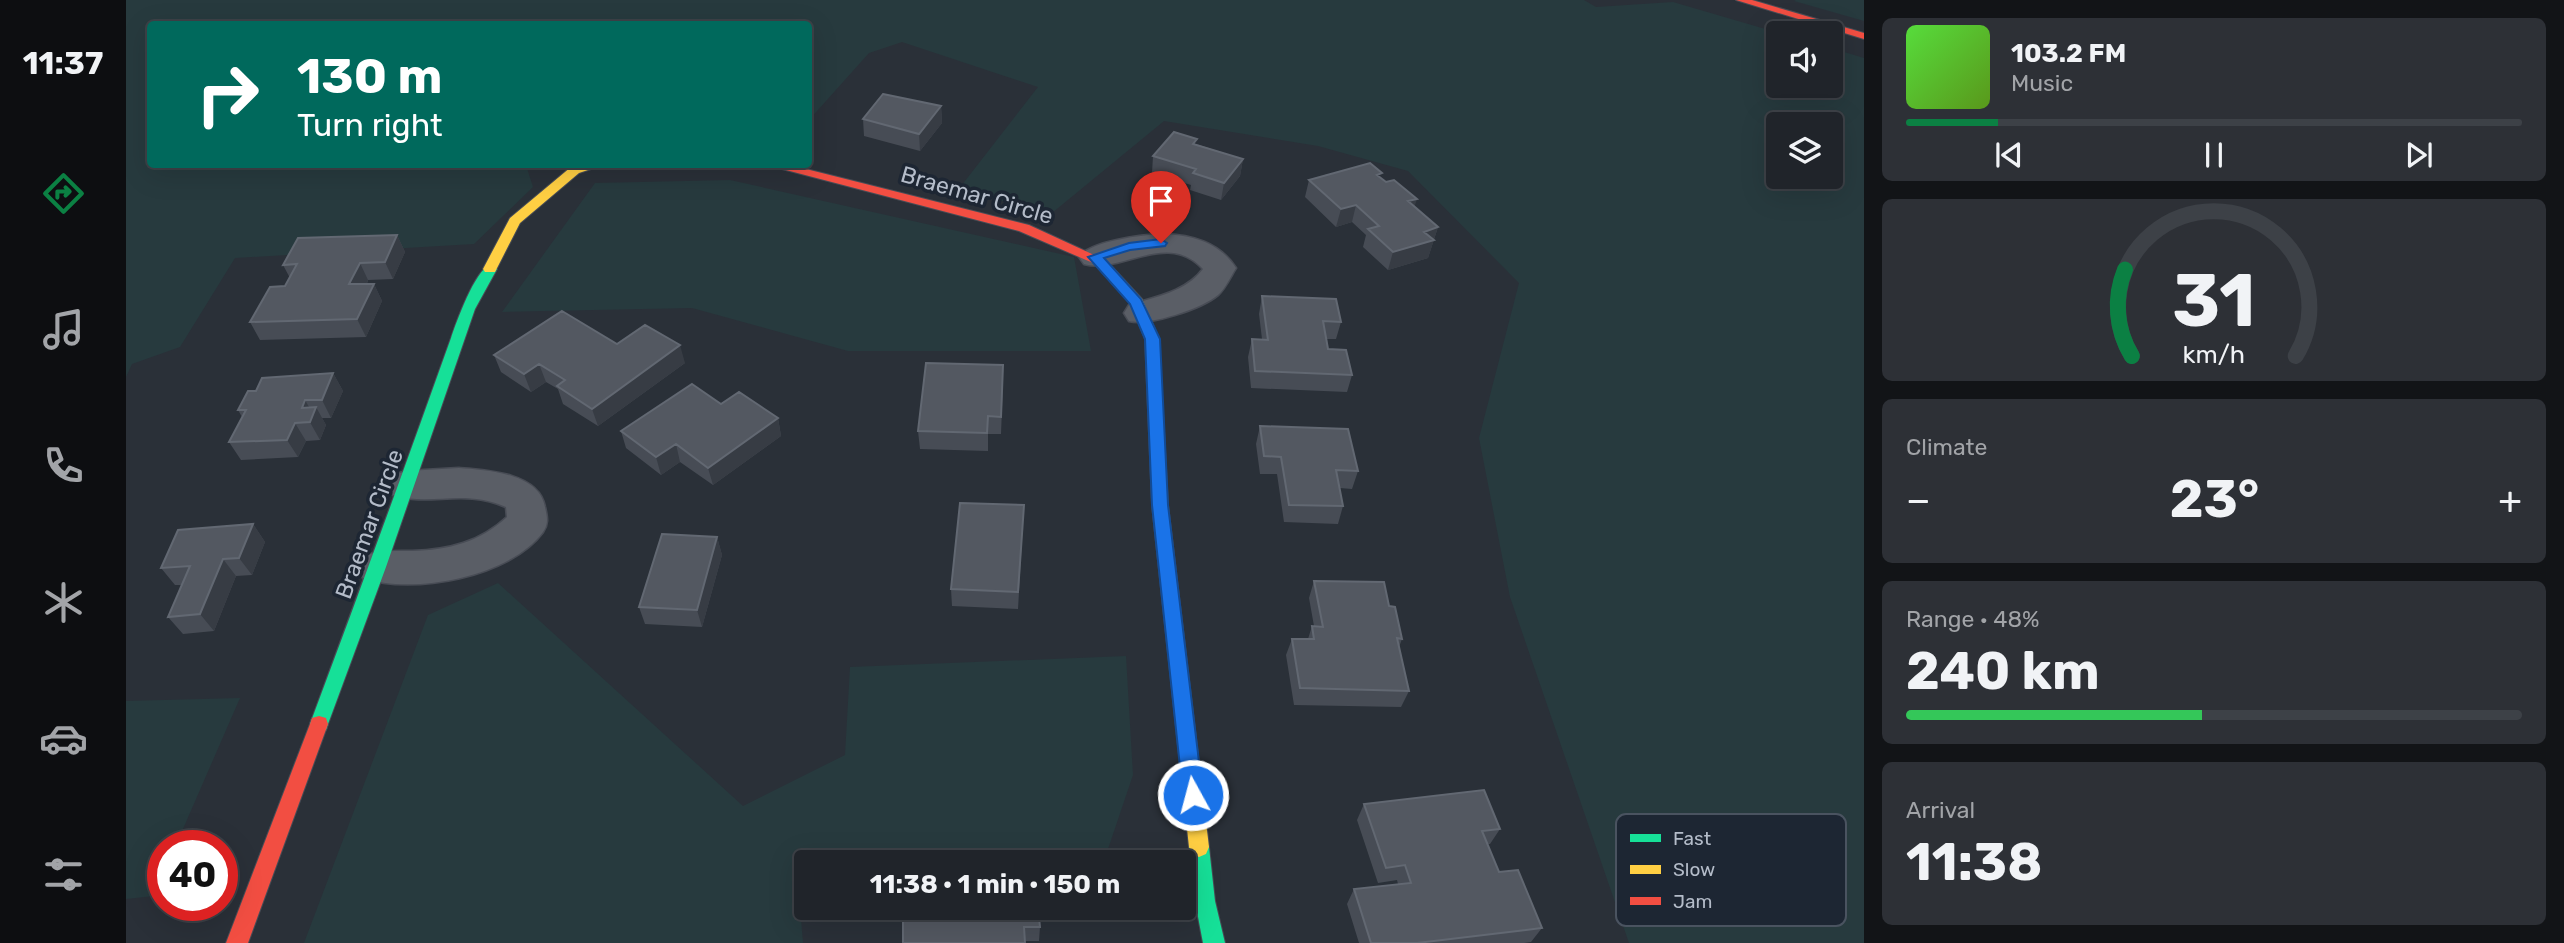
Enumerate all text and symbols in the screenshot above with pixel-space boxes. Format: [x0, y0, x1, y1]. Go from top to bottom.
map controls [1766, 21, 1843, 189]
button: sound [1766, 21, 1843, 98]
text: 103.2 FM [2011, 38, 2126, 69]
text: 11:37 [23, 44, 103, 82]
text: 130 m [297, 47, 442, 105]
icon: right [182, 49, 273, 140]
text: Music [2011, 69, 2073, 97]
text: Turn right [297, 106, 442, 144]
button: layers [1766, 112, 1843, 189]
icon: previous [1990, 136, 2028, 174]
icon: pause [2195, 136, 2233, 174]
icon: next [2400, 136, 2438, 174]
street label: Braemar Circle [898, 160, 1056, 230]
icon: directions [39, 169, 88, 218]
pin [1131, 171, 1191, 243]
icon: arrive [1142, 182, 1180, 220]
text: 31 [2172, 259, 2256, 345]
icon: music [39, 305, 88, 354]
text: km/h [2183, 340, 2245, 369]
text: Climate [1906, 433, 1987, 461]
icon: phone [39, 441, 88, 490]
street label: Braemar Circle [329, 445, 409, 603]
text: 23° [2170, 468, 2259, 530]
text: − [1906, 477, 1931, 523]
text: + [2498, 477, 2522, 523]
icon: climate [39, 578, 88, 627]
text: Range · 48% [1906, 605, 2040, 633]
text: 240 km [1906, 640, 2100, 702]
icon: car [39, 714, 88, 763]
position arrow [1156, 758, 1230, 832]
text: Arrival [1906, 796, 1975, 824]
legend [1616, 814, 1846, 926]
text: Fast [1673, 827, 1712, 850]
speed limit sign: 40 [147, 830, 238, 921]
text: 11:38 [1906, 831, 2042, 893]
icon: filters [39, 850, 88, 899]
text: Slow [1673, 858, 1715, 881]
text: 11:38 · 1 min · 150 m [870, 869, 1120, 900]
text: Jam [1673, 890, 1712, 913]

